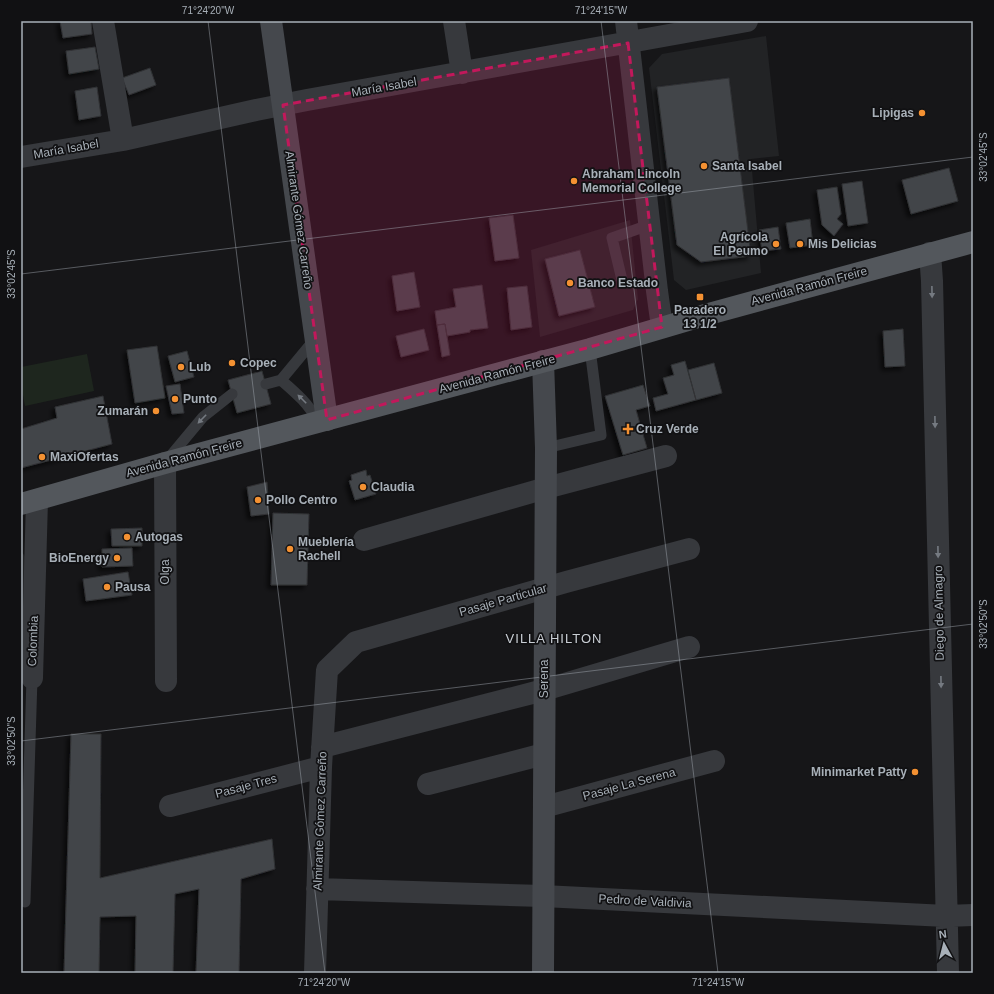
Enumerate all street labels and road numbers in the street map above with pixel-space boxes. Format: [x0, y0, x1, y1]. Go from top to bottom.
street label: María Isabel [350, 74, 418, 100]
street label: María Isabel [32, 136, 100, 162]
street label: Almirante Gómez Carreño [282, 150, 316, 290]
street label: Avenida Ramón Freire [749, 264, 869, 308]
street label: Avenida Ramón Freire [437, 352, 557, 396]
street label: Avenida Ramón Freire [124, 436, 244, 480]
street label: Olga [158, 559, 172, 585]
street label: Diego de Almagro [931, 565, 947, 661]
street label: Pasaje Particular [457, 581, 549, 619]
street label: Colombia [25, 615, 41, 667]
street label: Serena [537, 659, 551, 698]
street label: Almirante Gómez Carreño [311, 751, 329, 891]
street label: Pasaje La Serena [581, 765, 677, 803]
street label: Pasaje Tres [214, 771, 278, 801]
street label: Pedro de Valdivia [598, 892, 692, 910]

